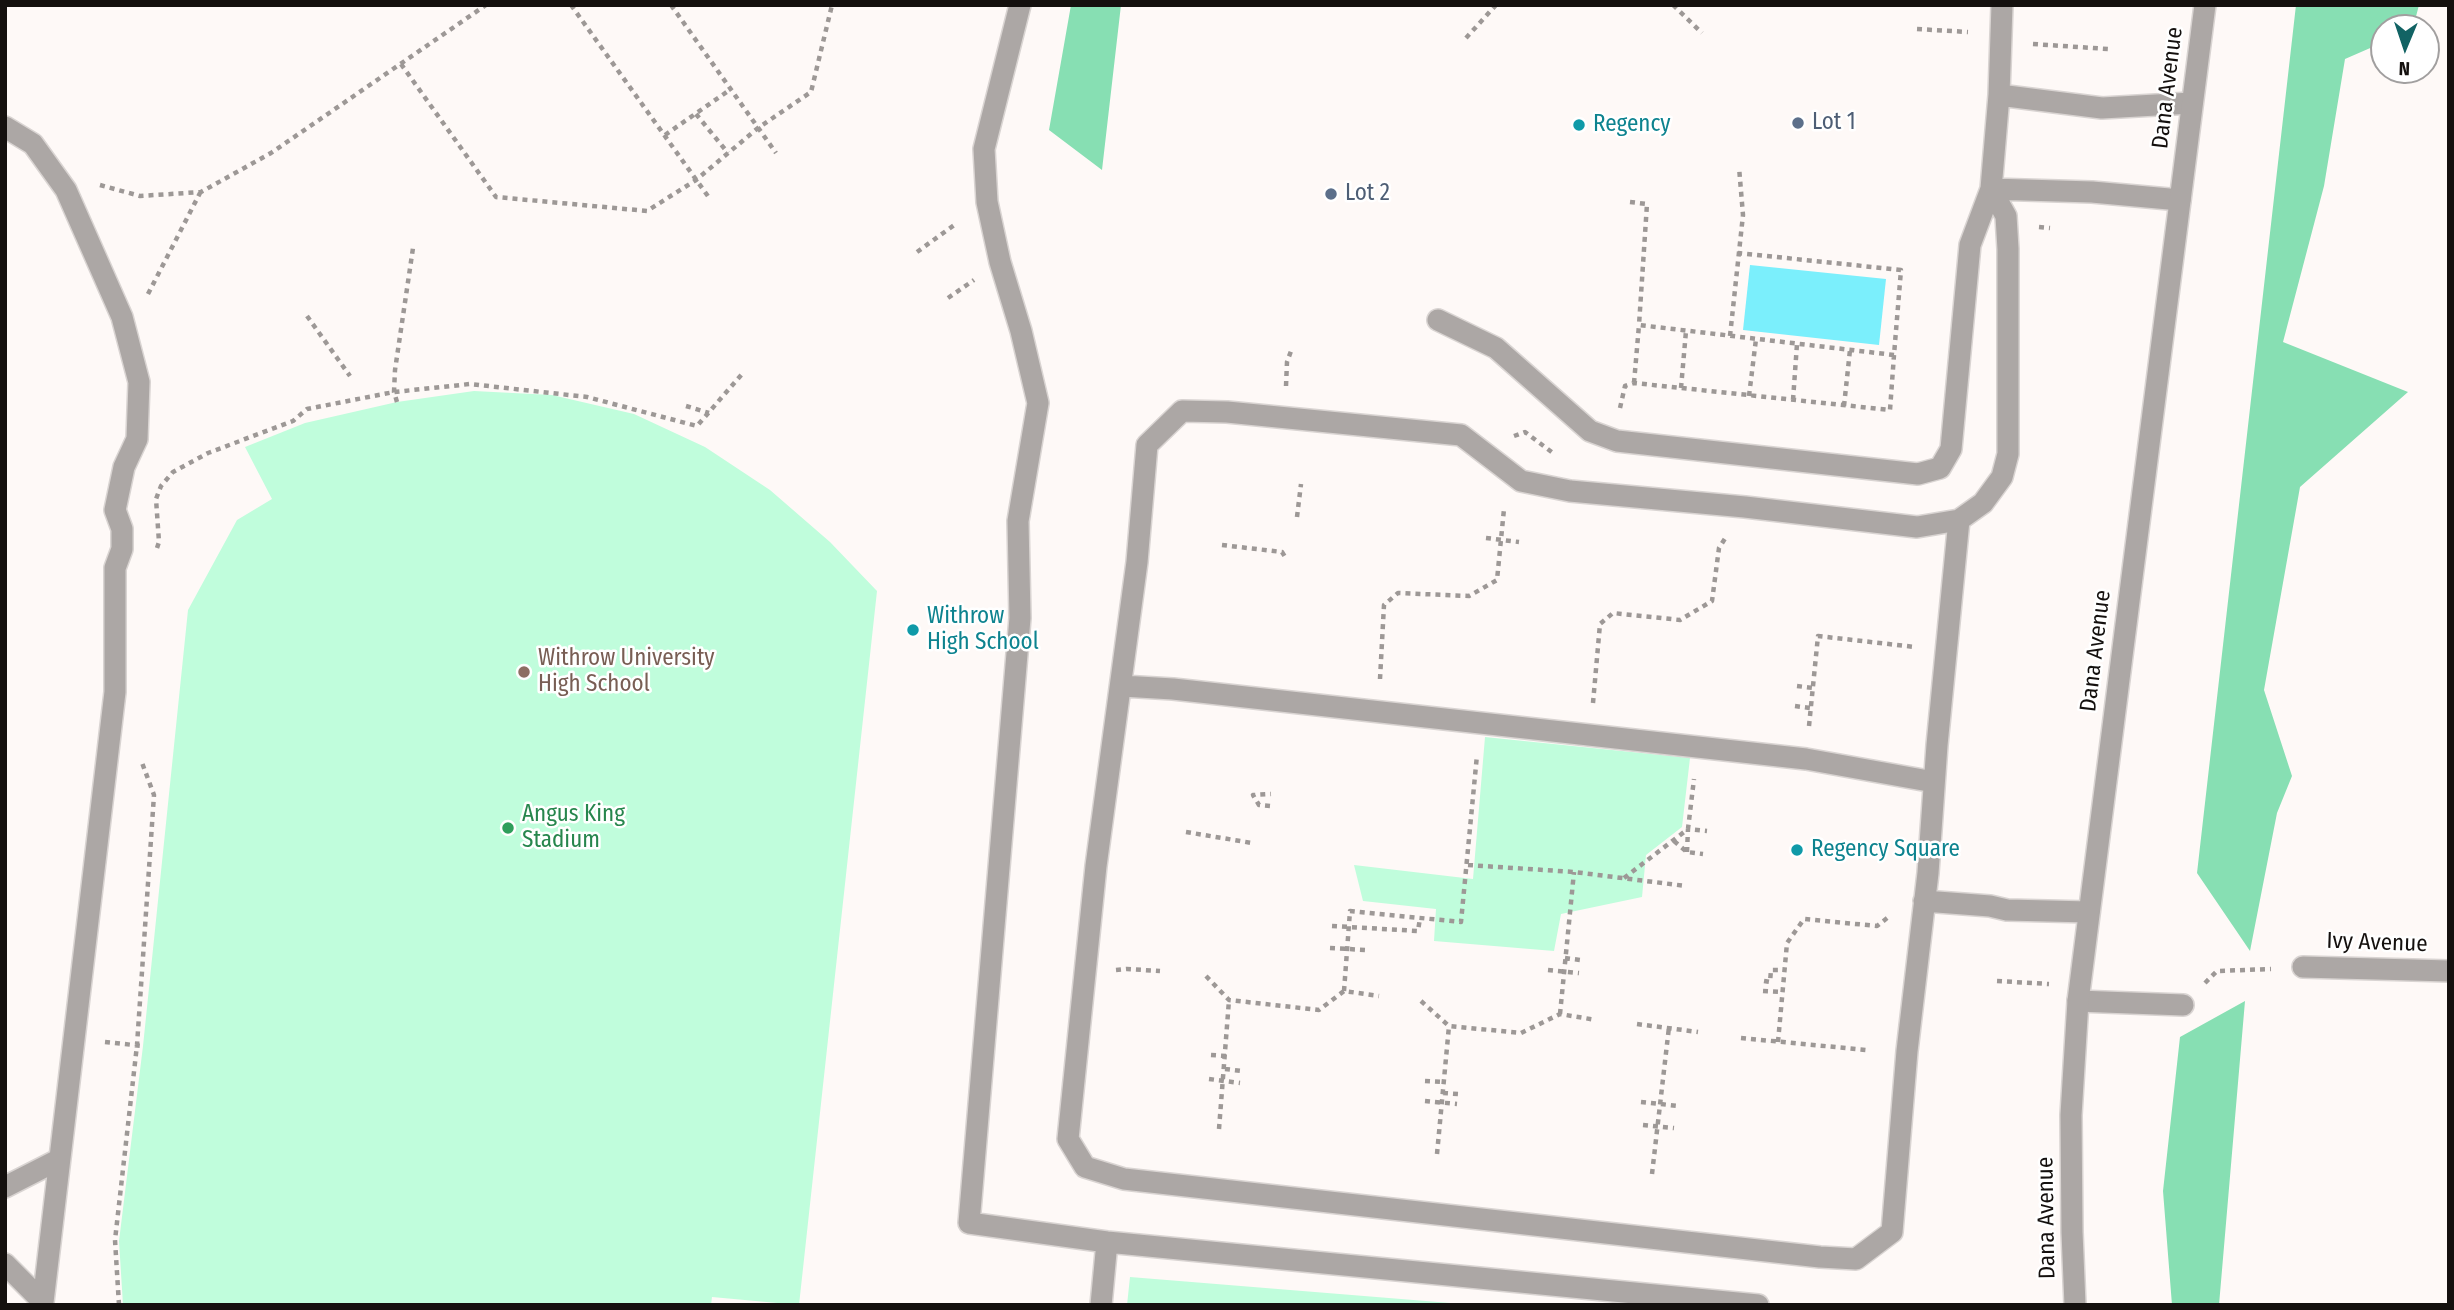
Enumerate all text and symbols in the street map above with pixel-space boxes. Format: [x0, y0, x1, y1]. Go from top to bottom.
north arrow [2370, 14, 2440, 84]
street label: Dana Avenue [2147, 26, 2189, 150]
text: N [2398, 57, 2410, 80]
place label: Lot 1 [1812, 109, 1856, 137]
place label: Regency [1593, 111, 1671, 139]
marker: Lot 1 [1790, 115, 1806, 131]
marker: Regency [1571, 117, 1587, 133]
place label: Lot 2 [1345, 180, 1390, 208]
marker: Lot 2 [1323, 186, 1339, 202]
street label: Dana Avenue [2075, 589, 2117, 713]
place label: Withrow High School [927, 603, 1039, 657]
marker: Withrow High School [905, 622, 921, 638]
place label: Withrow University High School [538, 645, 715, 699]
marker: Withrow University High School [516, 664, 532, 680]
place label: Angus King Stadium [522, 801, 625, 855]
marker: Angus King Stadium [500, 820, 516, 836]
place label: Regency Square [1811, 836, 1960, 864]
marker: Regency Square [1789, 842, 1805, 858]
street label: Ivy Avenue [2326, 927, 2428, 959]
street label: Dana Avenue [2032, 1157, 2062, 1279]

